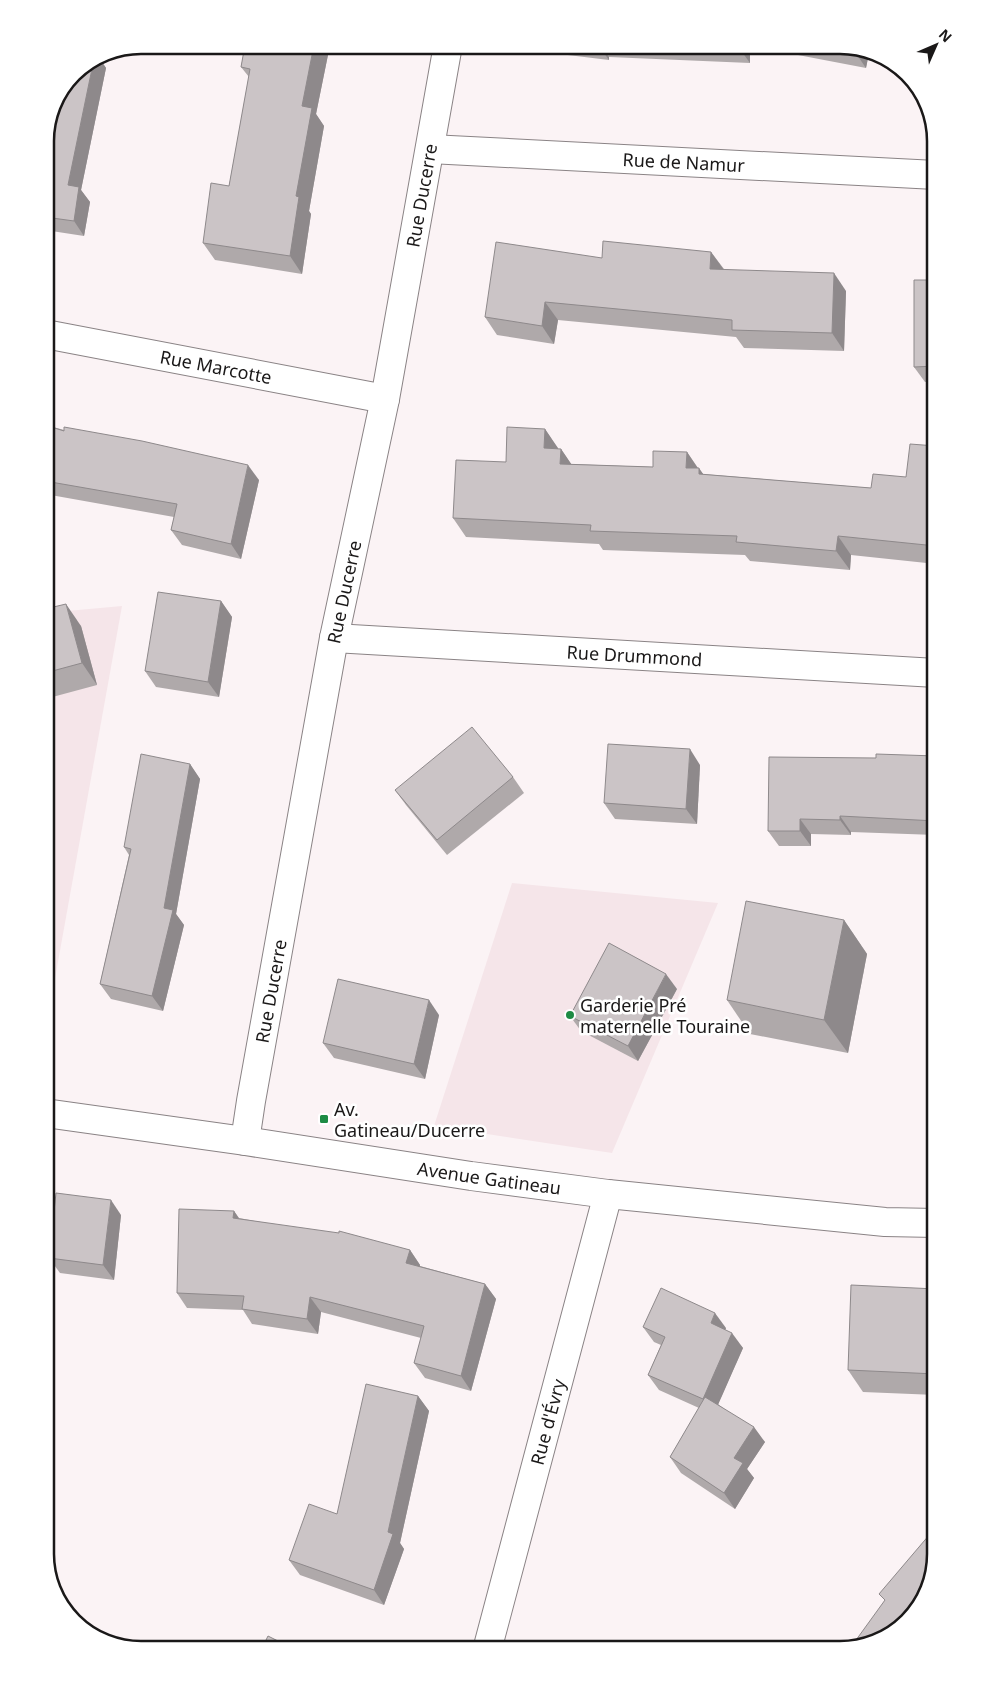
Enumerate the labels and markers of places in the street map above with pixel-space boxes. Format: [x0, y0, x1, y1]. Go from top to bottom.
place label: Garderie Pré maternelle Touraine [580, 993, 750, 1038]
marker: Garderie Pré maternelle Touraine [564, 1009, 576, 1021]
place label: Av. Gatineau/Ducerre [334, 1097, 485, 1142]
marker: Av. Gatineau/Ducerre [318, 1113, 330, 1125]

